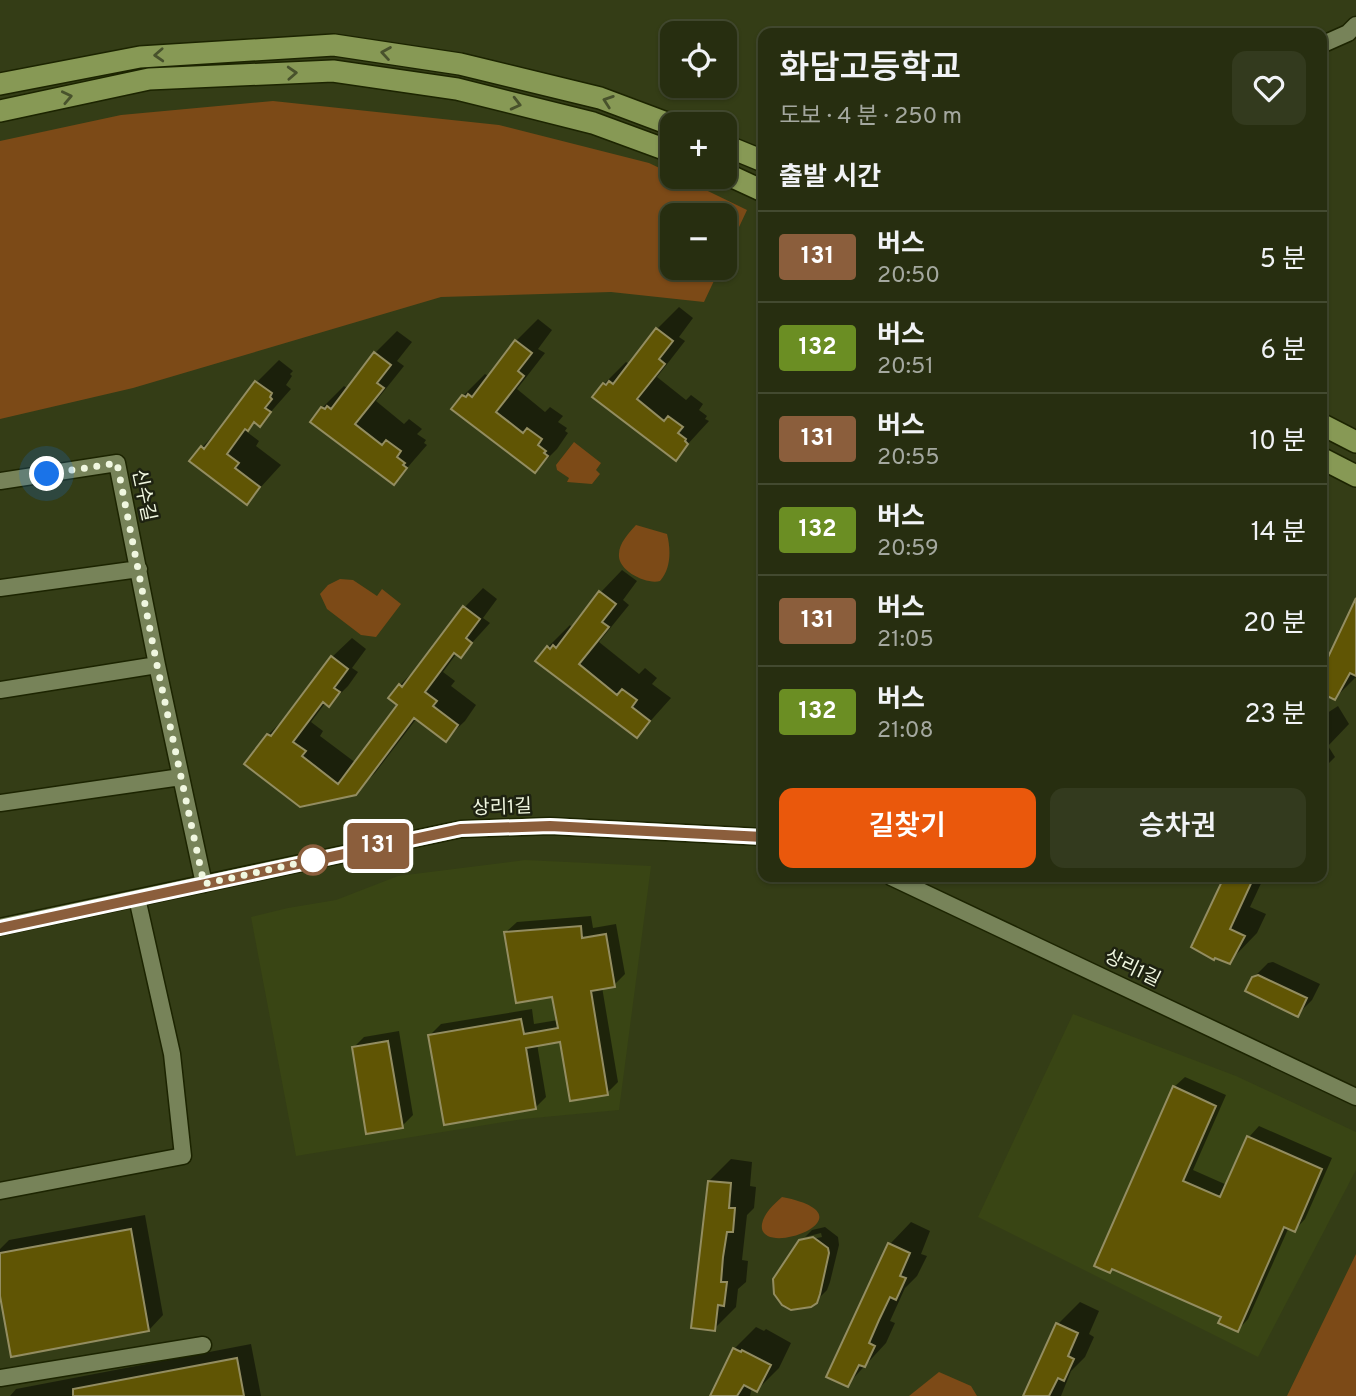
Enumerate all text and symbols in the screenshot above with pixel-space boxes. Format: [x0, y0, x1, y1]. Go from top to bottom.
map controls [660, 21, 737, 280]
button: locate [660, 21, 737, 98]
one-way arrow [380, 45, 392, 60]
one-way arrow [154, 48, 165, 63]
text: 화담고등학교 [779, 49, 961, 91]
button: heart [1232, 51, 1306, 125]
one-way arrow [287, 65, 298, 80]
one-way arrow [61, 90, 73, 105]
one-way arrow [602, 95, 615, 109]
one-way arrow [510, 96, 522, 110]
text: 도보 · 4 분 · 250 m [779, 103, 962, 132]
button: + [660, 112, 737, 189]
text: 출발 시간 [779, 162, 881, 195]
button: − [660, 203, 737, 280]
text: 버스 [877, 229, 925, 262]
text: 131 [801, 242, 834, 272]
text: 5 분 [1260, 244, 1306, 277]
text: 20:50 [877, 262, 940, 291]
text: 버스 [877, 320, 925, 353]
text: 132 [798, 333, 837, 363]
text: 6 분 [1260, 335, 1306, 368]
text: 20:51 [877, 353, 934, 382]
text: 버스 [877, 411, 925, 444]
text: 131 [801, 424, 834, 454]
text: 10 분 [1250, 426, 1306, 459]
text: 20:55 [877, 444, 940, 473]
your location [29, 456, 64, 491]
street label: 신수길 [126, 467, 160, 524]
text: 버스 [877, 502, 925, 535]
text: 132 [798, 515, 837, 545]
text: 14 분 [1251, 517, 1306, 550]
text: 20:59 [877, 535, 939, 564]
text: 버스 [877, 593, 925, 626]
text: 131 [801, 606, 834, 636]
text: 20 분 [1243, 608, 1306, 641]
text: 21:05 [877, 626, 934, 655]
text: 버스 [877, 684, 925, 717]
text: 132 [798, 697, 837, 727]
text: 23 분 [1244, 699, 1306, 732]
text: 21:08 [877, 717, 934, 746]
button: 길찾기 [779, 788, 1036, 868]
button: 승차권 [1050, 788, 1306, 868]
street label: 상리1길 [472, 795, 532, 821]
line badge: 131 [338, 823, 418, 869]
text: 131 [361, 831, 395, 861]
unlabelled marker [298, 845, 328, 875]
street label: 상리1길 [1100, 945, 1164, 993]

